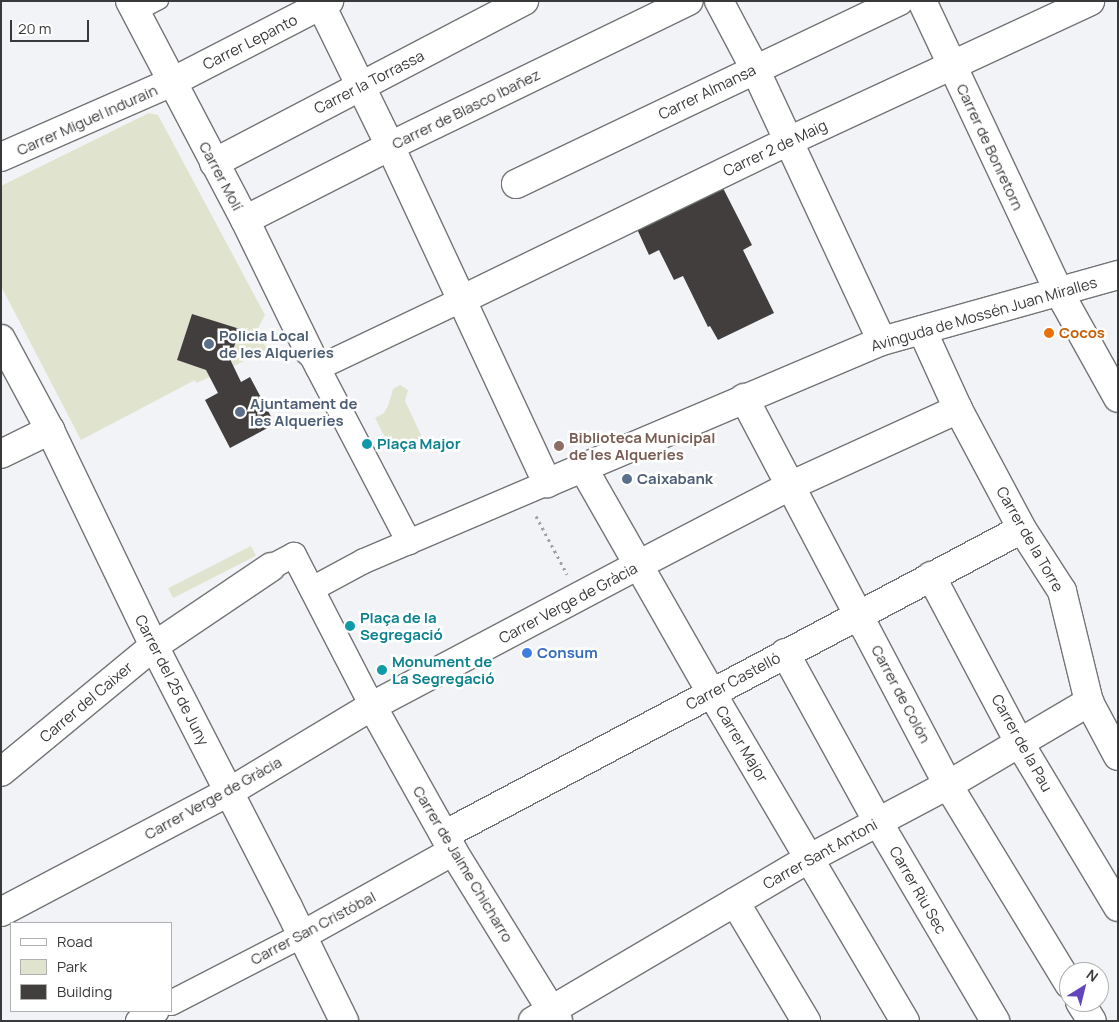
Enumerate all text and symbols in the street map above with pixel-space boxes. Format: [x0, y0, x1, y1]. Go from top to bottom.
scale bar [12, 10, 91, 42]
street label: Carrer Lepanto [200, 10, 300, 74]
text: 20 m [18, 18, 51, 39]
street label: Carrer la Torrassa [311, 46, 427, 118]
street label: Carrer Almansa [655, 61, 759, 123]
street label: Carrer de Blasco Ibañez [389, 65, 543, 153]
street label: Carrer Miguel Indurain [14, 81, 160, 159]
street label: Carrer de Bonretorn [953, 81, 1027, 213]
street label: Carrer 2 de Maig [720, 116, 830, 180]
street label: Carrer Molí [195, 138, 247, 214]
street label: Avinguda de Mossén Juan Miralles [869, 273, 1099, 355]
place label: Cocos [1059, 324, 1105, 342]
place label: Policia Local de les Alqueries [219, 326, 334, 361]
marker: Cocos [1043, 327, 1055, 339]
marker: Policia Local de les Alqueries [203, 338, 215, 350]
place label: Ajuntament de les Alqueries [250, 394, 358, 429]
marker: Ajuntament de les Alqueries [234, 406, 246, 418]
place label: Biblioteca Municipal de les Alqueries [569, 428, 715, 463]
place label: Plaça Major [377, 435, 461, 453]
marker: Plaça Major [361, 438, 373, 450]
marker: Biblioteca Municipal de les Alqueries [553, 440, 565, 452]
place label: Caixabank [637, 470, 713, 488]
marker: Caixabank [621, 473, 633, 485]
street label: Carrer de la Torre [993, 483, 1067, 595]
street label: Carrer Verge de Gràcia [496, 559, 640, 647]
place label: Plaça de la Segregació [360, 608, 443, 643]
street label: Carrer del 25 de Juny [131, 612, 213, 748]
marker: Plaça de la Segregació [344, 620, 356, 632]
street label: Carrer de Colón [868, 642, 934, 746]
place label: Consum [537, 644, 598, 662]
marker: Consum [521, 647, 533, 659]
street label: Carrer Castelló [683, 649, 783, 713]
place label: Monument de La Segregació [392, 652, 494, 687]
street label: Carrer del Caixer [36, 658, 136, 746]
marker: Monument de La Segregació [376, 664, 388, 676]
street label: Carrer de la Pau [988, 691, 1056, 795]
street label: Carrer Major [712, 703, 772, 785]
street label: Carrer Verge de Gràcia [141, 753, 285, 843]
street label: Carrer de Jaime Chicharro [409, 783, 517, 945]
street label: Carrer Sant Antoni [760, 815, 880, 893]
street label: Carrer Riu Sec [886, 843, 950, 937]
street label: Carrer San Cristóbal [247, 887, 379, 969]
legend [10, 922, 172, 1012]
text: Road [57, 931, 93, 952]
text: Park [57, 956, 87, 977]
north arrow [1059, 962, 1109, 1012]
text: N [1083, 965, 1102, 986]
text: Building [57, 981, 112, 1002]

